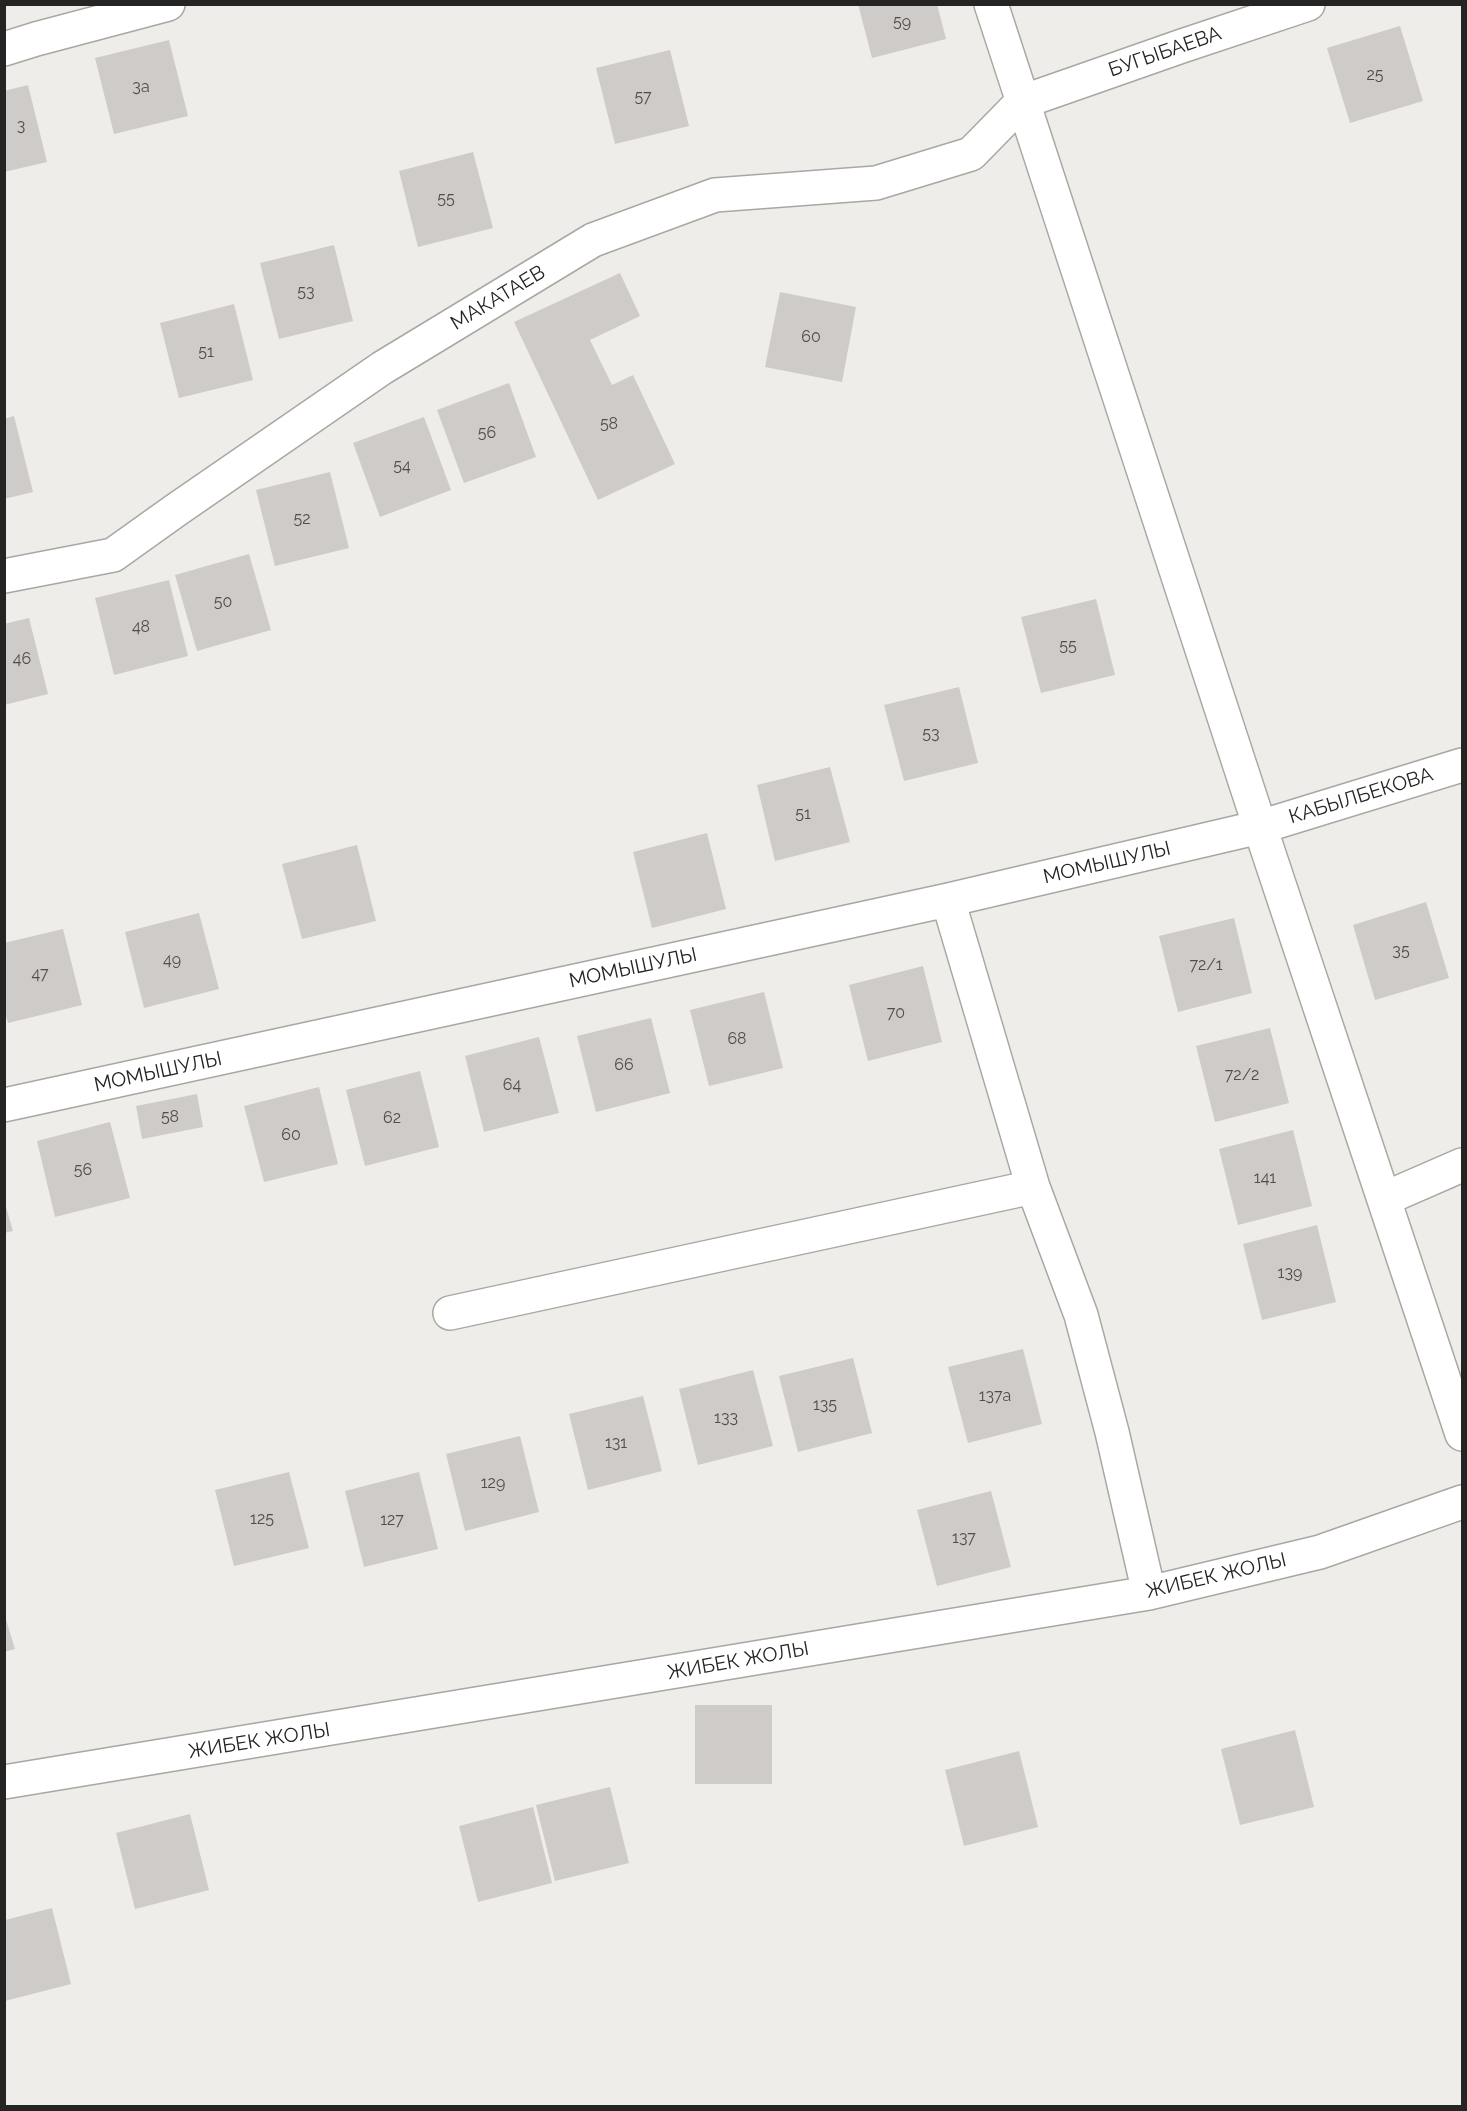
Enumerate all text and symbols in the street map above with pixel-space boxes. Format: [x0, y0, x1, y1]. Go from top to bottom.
house number: 59 [893, 12, 911, 32]
street label: БУГЫБАЕВА [1105, 21, 1225, 83]
house number: 25 [1366, 65, 1384, 85]
house number: 3а [132, 77, 150, 97]
house number: 57 [634, 87, 652, 107]
house number: 3 [17, 116, 25, 136]
house number: 55 [437, 189, 455, 209]
street label: МАКАТАЕВ [446, 260, 550, 336]
house number: 53 [297, 282, 315, 302]
house number: 60 [801, 327, 821, 347]
house number: 51 [198, 342, 214, 362]
house number: 58 [600, 414, 618, 434]
house number: 56 [478, 423, 496, 443]
house number: 54 [393, 456, 411, 476]
house number: 52 [293, 509, 311, 529]
house number: 50 [214, 592, 232, 612]
house number: 48 [132, 617, 150, 637]
house number: 55 [1059, 636, 1077, 656]
house number: 46 [13, 649, 31, 669]
house number: 53 [922, 724, 940, 744]
street label: КАБЫЛБЕКОВА [1286, 763, 1436, 829]
house number: 51 [795, 804, 811, 824]
street label: МОМЫШУЛЫ [1041, 837, 1173, 889]
house number: 35 [1392, 941, 1410, 961]
street label: МОМЫШУЛЫ [567, 943, 699, 993]
house number: 49 [163, 950, 181, 970]
house number: 72/1 [1189, 955, 1223, 975]
house number: 47 [31, 964, 49, 984]
house number: 70 [887, 1003, 905, 1023]
house number: 68 [727, 1029, 747, 1049]
street label: МОМЫШУЛЫ [92, 1047, 224, 1097]
house number: 66 [614, 1055, 634, 1075]
house number: 72/2 [1225, 1065, 1259, 1085]
house number: 64 [503, 1075, 521, 1095]
house number: 58 [161, 1107, 179, 1127]
house number: 62 [383, 1108, 401, 1128]
house number: 60 [281, 1125, 301, 1145]
house number: 56 [74, 1160, 92, 1180]
house number: 141 [1254, 1168, 1276, 1188]
house number: 139 [1278, 1263, 1302, 1283]
house number: 137а [979, 1386, 1011, 1406]
house number: 135 [813, 1395, 837, 1415]
house number: 133 [714, 1408, 738, 1428]
house number: 131 [605, 1433, 627, 1453]
house number: 129 [481, 1473, 505, 1493]
house number: 125 [250, 1509, 274, 1529]
house number: 127 [380, 1510, 404, 1530]
house number: 137 [952, 1528, 976, 1548]
street label: ЖИБЕК ЖОЛЫ [1143, 1548, 1289, 1604]
street label: ЖИБЕК ЖОЛЫ [665, 1637, 811, 1685]
street label: ЖИБЕК ЖОЛЫ [186, 1718, 332, 1764]

